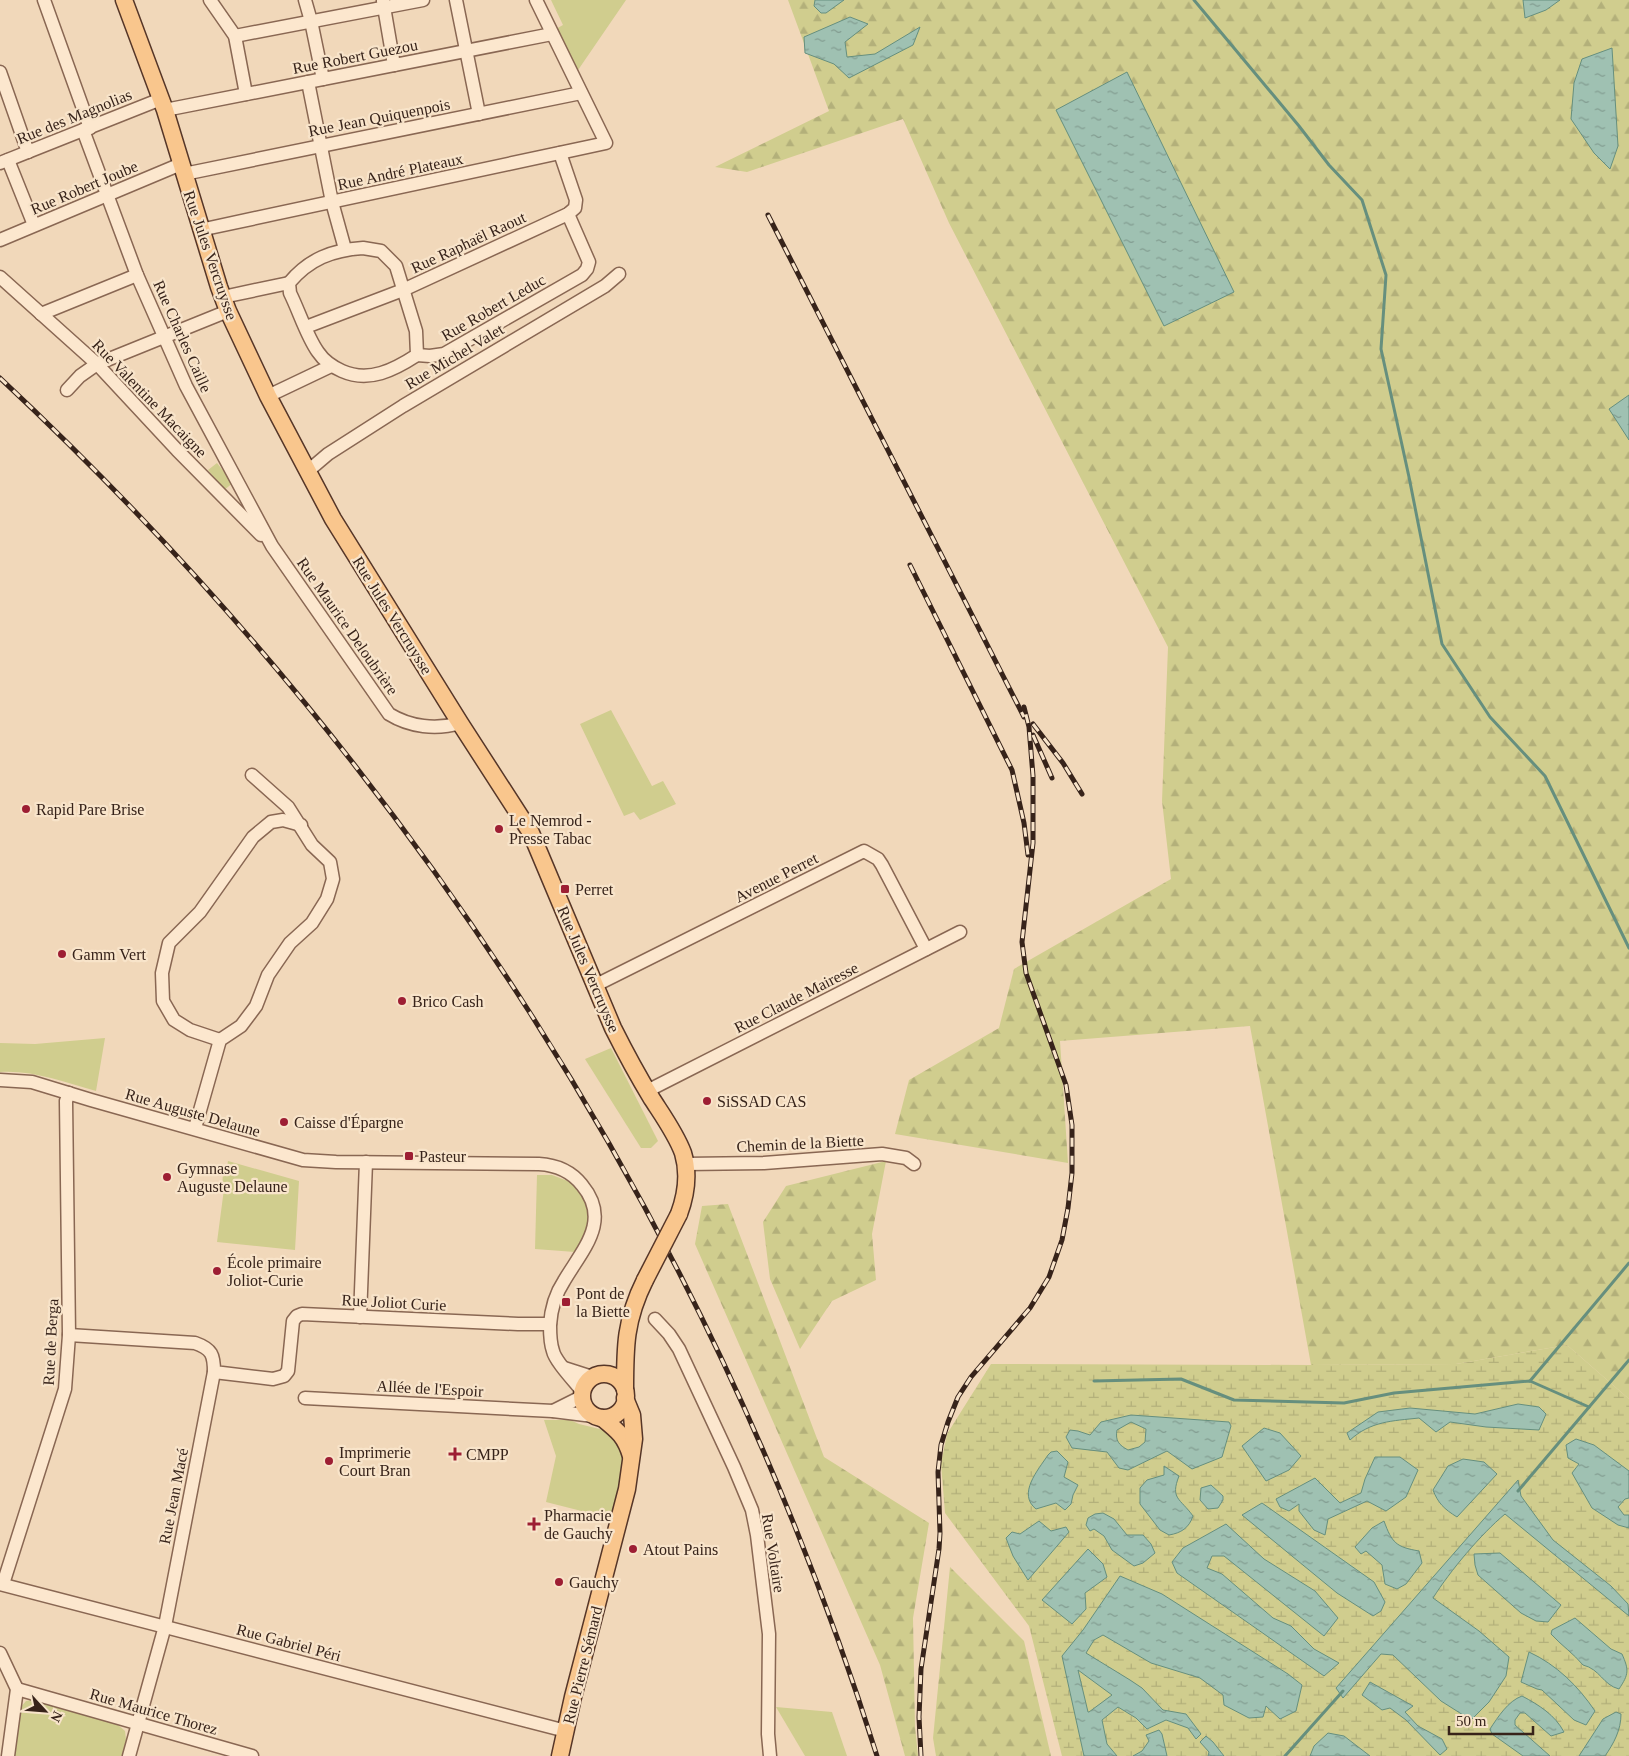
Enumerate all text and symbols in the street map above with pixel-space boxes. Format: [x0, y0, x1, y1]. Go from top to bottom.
street label: Rue Robert Guezou [291, 36, 419, 77]
street label: Rue des Magnolias [14, 86, 135, 148]
street label: Rue Jean Quiquenpois [307, 95, 452, 141]
street label: Rue André Plateaux [336, 150, 464, 193]
street label: Rue Robert Joube [28, 157, 140, 218]
street label: Rue Jules Vercruysse [179, 188, 241, 322]
street label: Rue Raphaël Raout [408, 208, 529, 277]
street label: Rue Robert Leduc [438, 271, 548, 344]
street label: Rue Charles Caille [150, 278, 215, 395]
street label: Rue Michel Valet [402, 320, 507, 392]
street label: Rue Valentine Macaigne [88, 336, 210, 461]
street label: Rue Jules Vercruysse [349, 553, 436, 678]
street label: Rue Maurice Deloubrière [294, 554, 401, 698]
place label: Rapid Pare Brise [36, 801, 144, 819]
marker: Rapid Pare Brise [20, 803, 32, 815]
place label: Le Nemrod - Presse Tabac [509, 812, 592, 847]
marker: Le Nemrod - Presse Tabac [493, 823, 505, 835]
street label: Avenue Perret [732, 849, 821, 906]
place label: Perret [575, 881, 614, 898]
marker: Perret [559, 883, 571, 895]
street label: Rue Jules Vercruysse [553, 903, 623, 1035]
place label: Gamm Vert [72, 946, 146, 963]
marker: Gamm Vert [56, 948, 68, 960]
street label: Rue Claude Mairesse [731, 959, 861, 1036]
place label: Brico Cash [412, 993, 484, 1010]
marker: Brico Cash [396, 995, 408, 1007]
street label: Rue Auguste Delaune [123, 1085, 262, 1141]
place label: SiSSAD CAS [717, 1093, 806, 1110]
marker: SiSSAD CAS [701, 1095, 713, 1107]
place label: Caisse d'Épargne [294, 1113, 404, 1132]
marker: Caisse d'Épargne [278, 1116, 290, 1128]
street label: Chemin de la Biette [736, 1132, 864, 1155]
place label: Pasteur [419, 1148, 467, 1165]
marker: Pasteur [403, 1150, 415, 1162]
place label: Gymnase Auguste Delaune [177, 1160, 288, 1196]
marker: Gymnase Auguste Delaune [161, 1171, 173, 1183]
place label: École primaire Joliot-Curie [227, 1253, 322, 1289]
marker: École primaire Joliot-Curie [211, 1265, 223, 1277]
place label: Pont de la Biette [576, 1285, 630, 1320]
street label: Rue Joliot Curie [341, 1291, 447, 1314]
marker: Pont de la Biette [560, 1296, 572, 1308]
street label: Rue de Berga [40, 1298, 62, 1386]
street label: Allée de l'Espoir [376, 1377, 484, 1401]
place label: Imprimerie Court Bran [339, 1444, 411, 1479]
place label: CMPP [466, 1446, 509, 1463]
street label: Rue Jean Macé [156, 1447, 191, 1546]
marker: CMPP [448, 1447, 462, 1461]
marker: Imprimerie Court Bran [323, 1455, 335, 1467]
place label: Pharmacie de Gauchy [544, 1507, 613, 1543]
street label: Rue Voltaire [759, 1512, 788, 1594]
marker: Pharmacie de Gauchy [528, 1518, 540, 1530]
place label: Atout Pains [643, 1541, 718, 1558]
marker: Atout Pains [627, 1543, 639, 1555]
place label: Gauchy [569, 1574, 619, 1592]
marker: Gauchy [553, 1576, 565, 1588]
street label: Rue Pierre Sémard [560, 1604, 605, 1726]
street label: Rue Gabriel Péri [235, 1620, 344, 1665]
street label: Rue Maurice Thorez [88, 1685, 220, 1738]
north arrow [20, 1686, 70, 1736]
scale bar [1449, 1704, 1533, 1736]
text: N [47, 1709, 65, 1724]
text: 50 m [1456, 1713, 1487, 1729]

